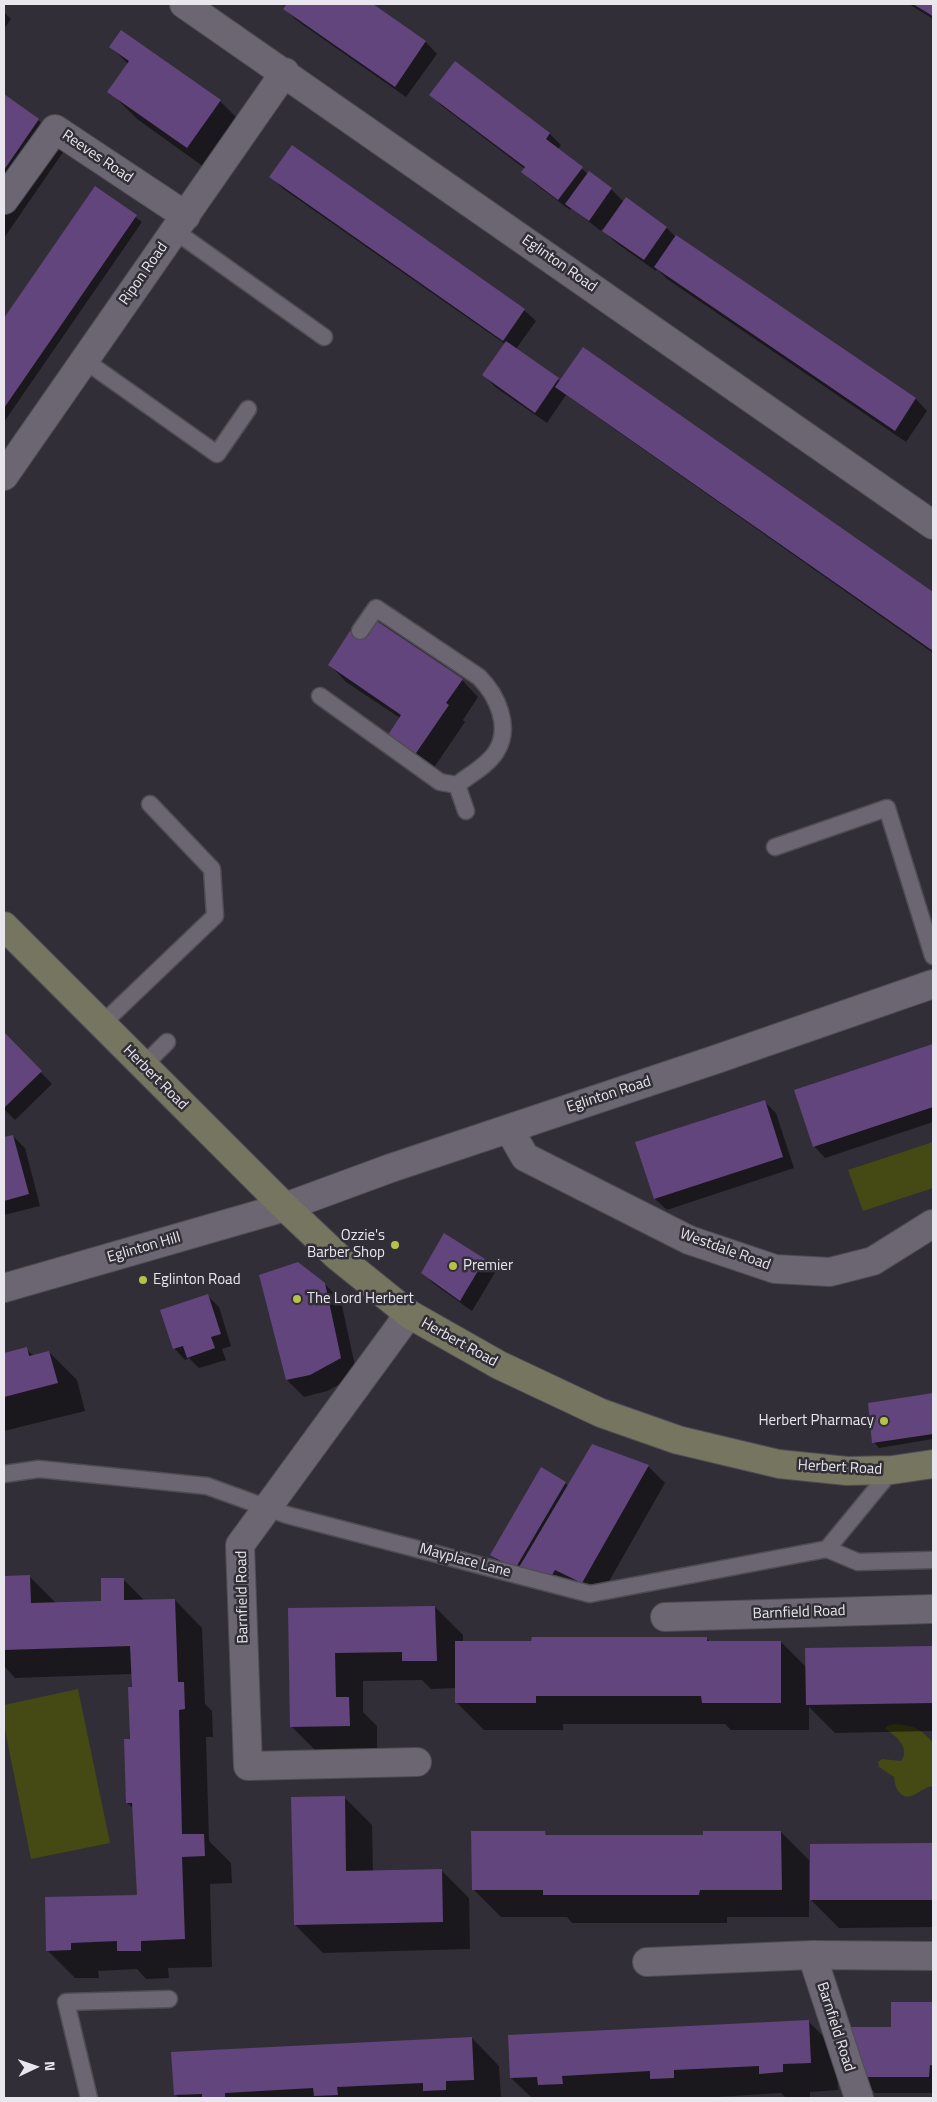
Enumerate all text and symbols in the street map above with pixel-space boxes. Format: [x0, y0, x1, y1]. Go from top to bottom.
street label: Reeves Road [58, 127, 136, 187]
street label: Eglinton Road [518, 232, 600, 296]
street label: Ripon Road [116, 239, 172, 309]
street label: Herbert Road [119, 1042, 191, 1114]
street label: Eglinton Road [565, 1073, 653, 1117]
street label: Westdale Road [677, 1225, 773, 1275]
place label: Ozzie's Barber Shop [307, 1227, 385, 1262]
street label: Eglinton Hill [105, 1229, 183, 1267]
marker: Ozzie's Barber Shop [389, 1239, 401, 1251]
place label: Premier [463, 1257, 513, 1275]
marker: Premier [447, 1260, 459, 1272]
place label: Eglinton Road [153, 1271, 241, 1289]
marker: Eglinton Road [137, 1274, 149, 1286]
place label: The Lord Herbert [307, 1290, 414, 1308]
marker: The Lord Herbert [291, 1293, 303, 1305]
street label: Herbert Road [418, 1315, 500, 1371]
place label: Herbert Pharmacy [758, 1412, 874, 1430]
marker: Herbert Pharmacy [878, 1415, 890, 1427]
street label: Herbert Road [797, 1457, 883, 1479]
street label: Mayplace Lane [417, 1540, 513, 1582]
street label: Barnfield Road [233, 1550, 253, 1644]
street label: Barnfield Road [752, 1602, 846, 1624]
street label: Barnfield Road [812, 1980, 858, 2074]
north arrow [10, 2042, 60, 2092]
text: N [40, 2061, 61, 2072]

